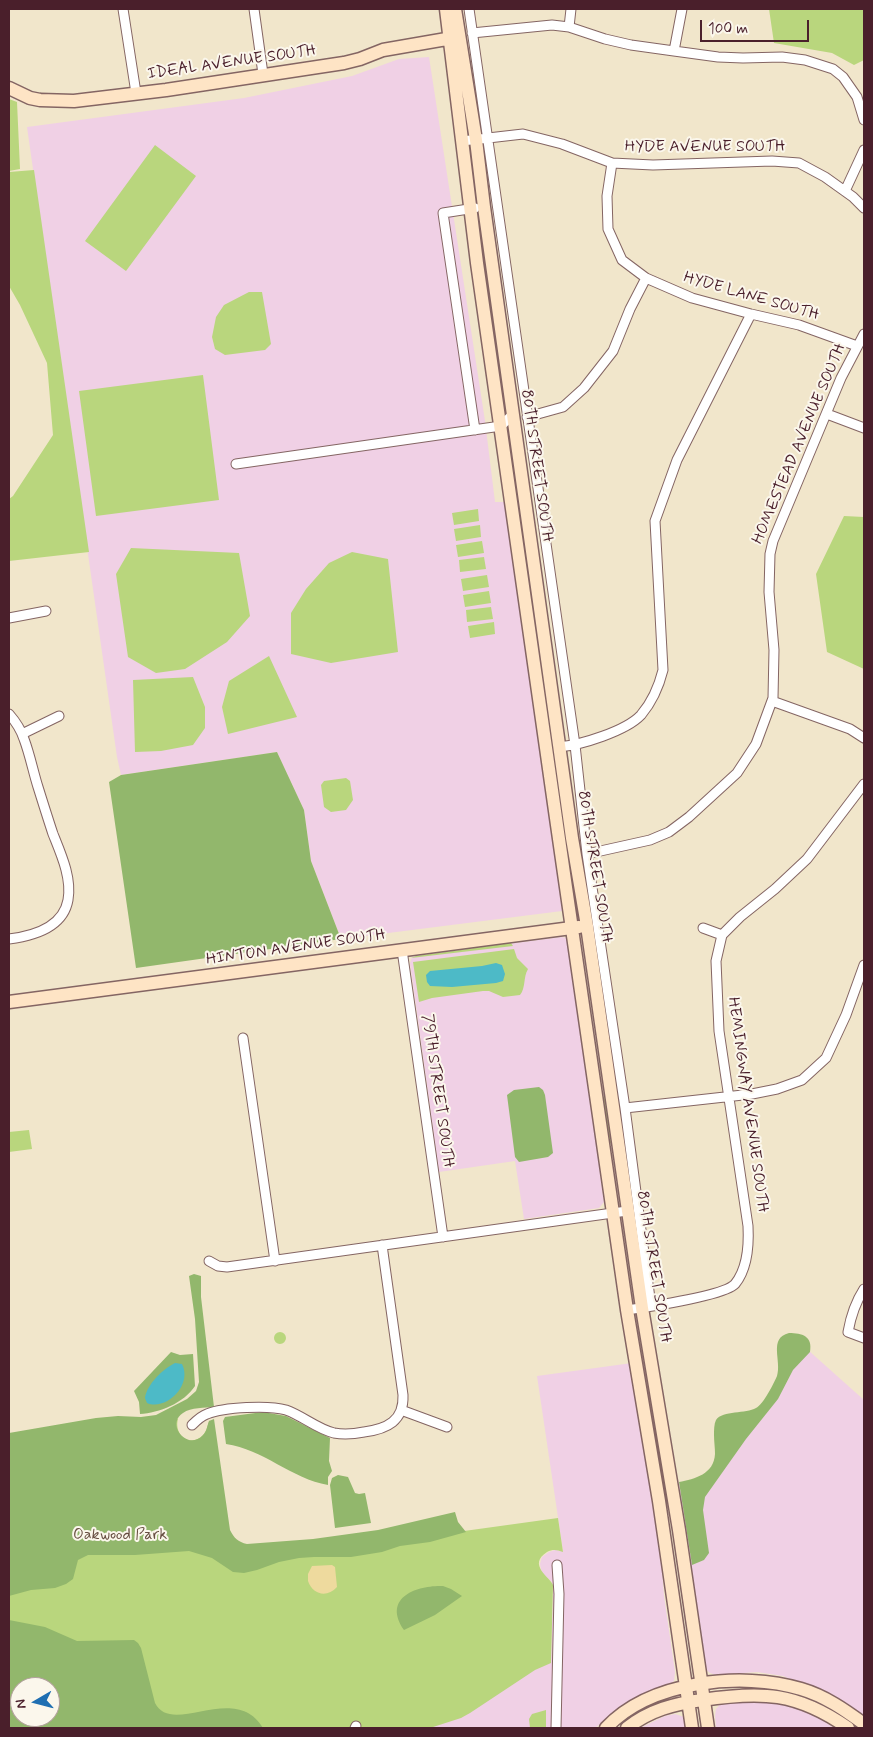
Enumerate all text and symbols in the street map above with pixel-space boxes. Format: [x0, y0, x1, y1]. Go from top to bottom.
scale bar [703, 10, 812, 42]
text: 100 m [708, 19, 748, 39]
street label: IDEAL AVENUE SOUTH [147, 42, 317, 84]
street label: HYDE AVENUE SOUTH [625, 138, 785, 158]
street label: HYDE LANE SOUTH [681, 268, 821, 326]
street label: HOMESTEAD AVENUE SOUTH [749, 341, 851, 547]
street label: 80TH STREET SOUTH [516, 389, 556, 543]
street label: 80TH STREET SOUTH [572, 790, 616, 944]
street label: HINTON AVENUE SOUTH [205, 926, 387, 970]
street label: HEMINGWAY AVENUE SOUTH [722, 996, 772, 1214]
street label: 79TH STREET SOUTH [417, 1013, 457, 1169]
street label: 80TH STREET SOUTH [631, 1190, 675, 1344]
park label: Oakwood Park [73, 1526, 167, 1546]
north arrow [10, 1677, 60, 1727]
text: N [12, 1698, 31, 1710]

